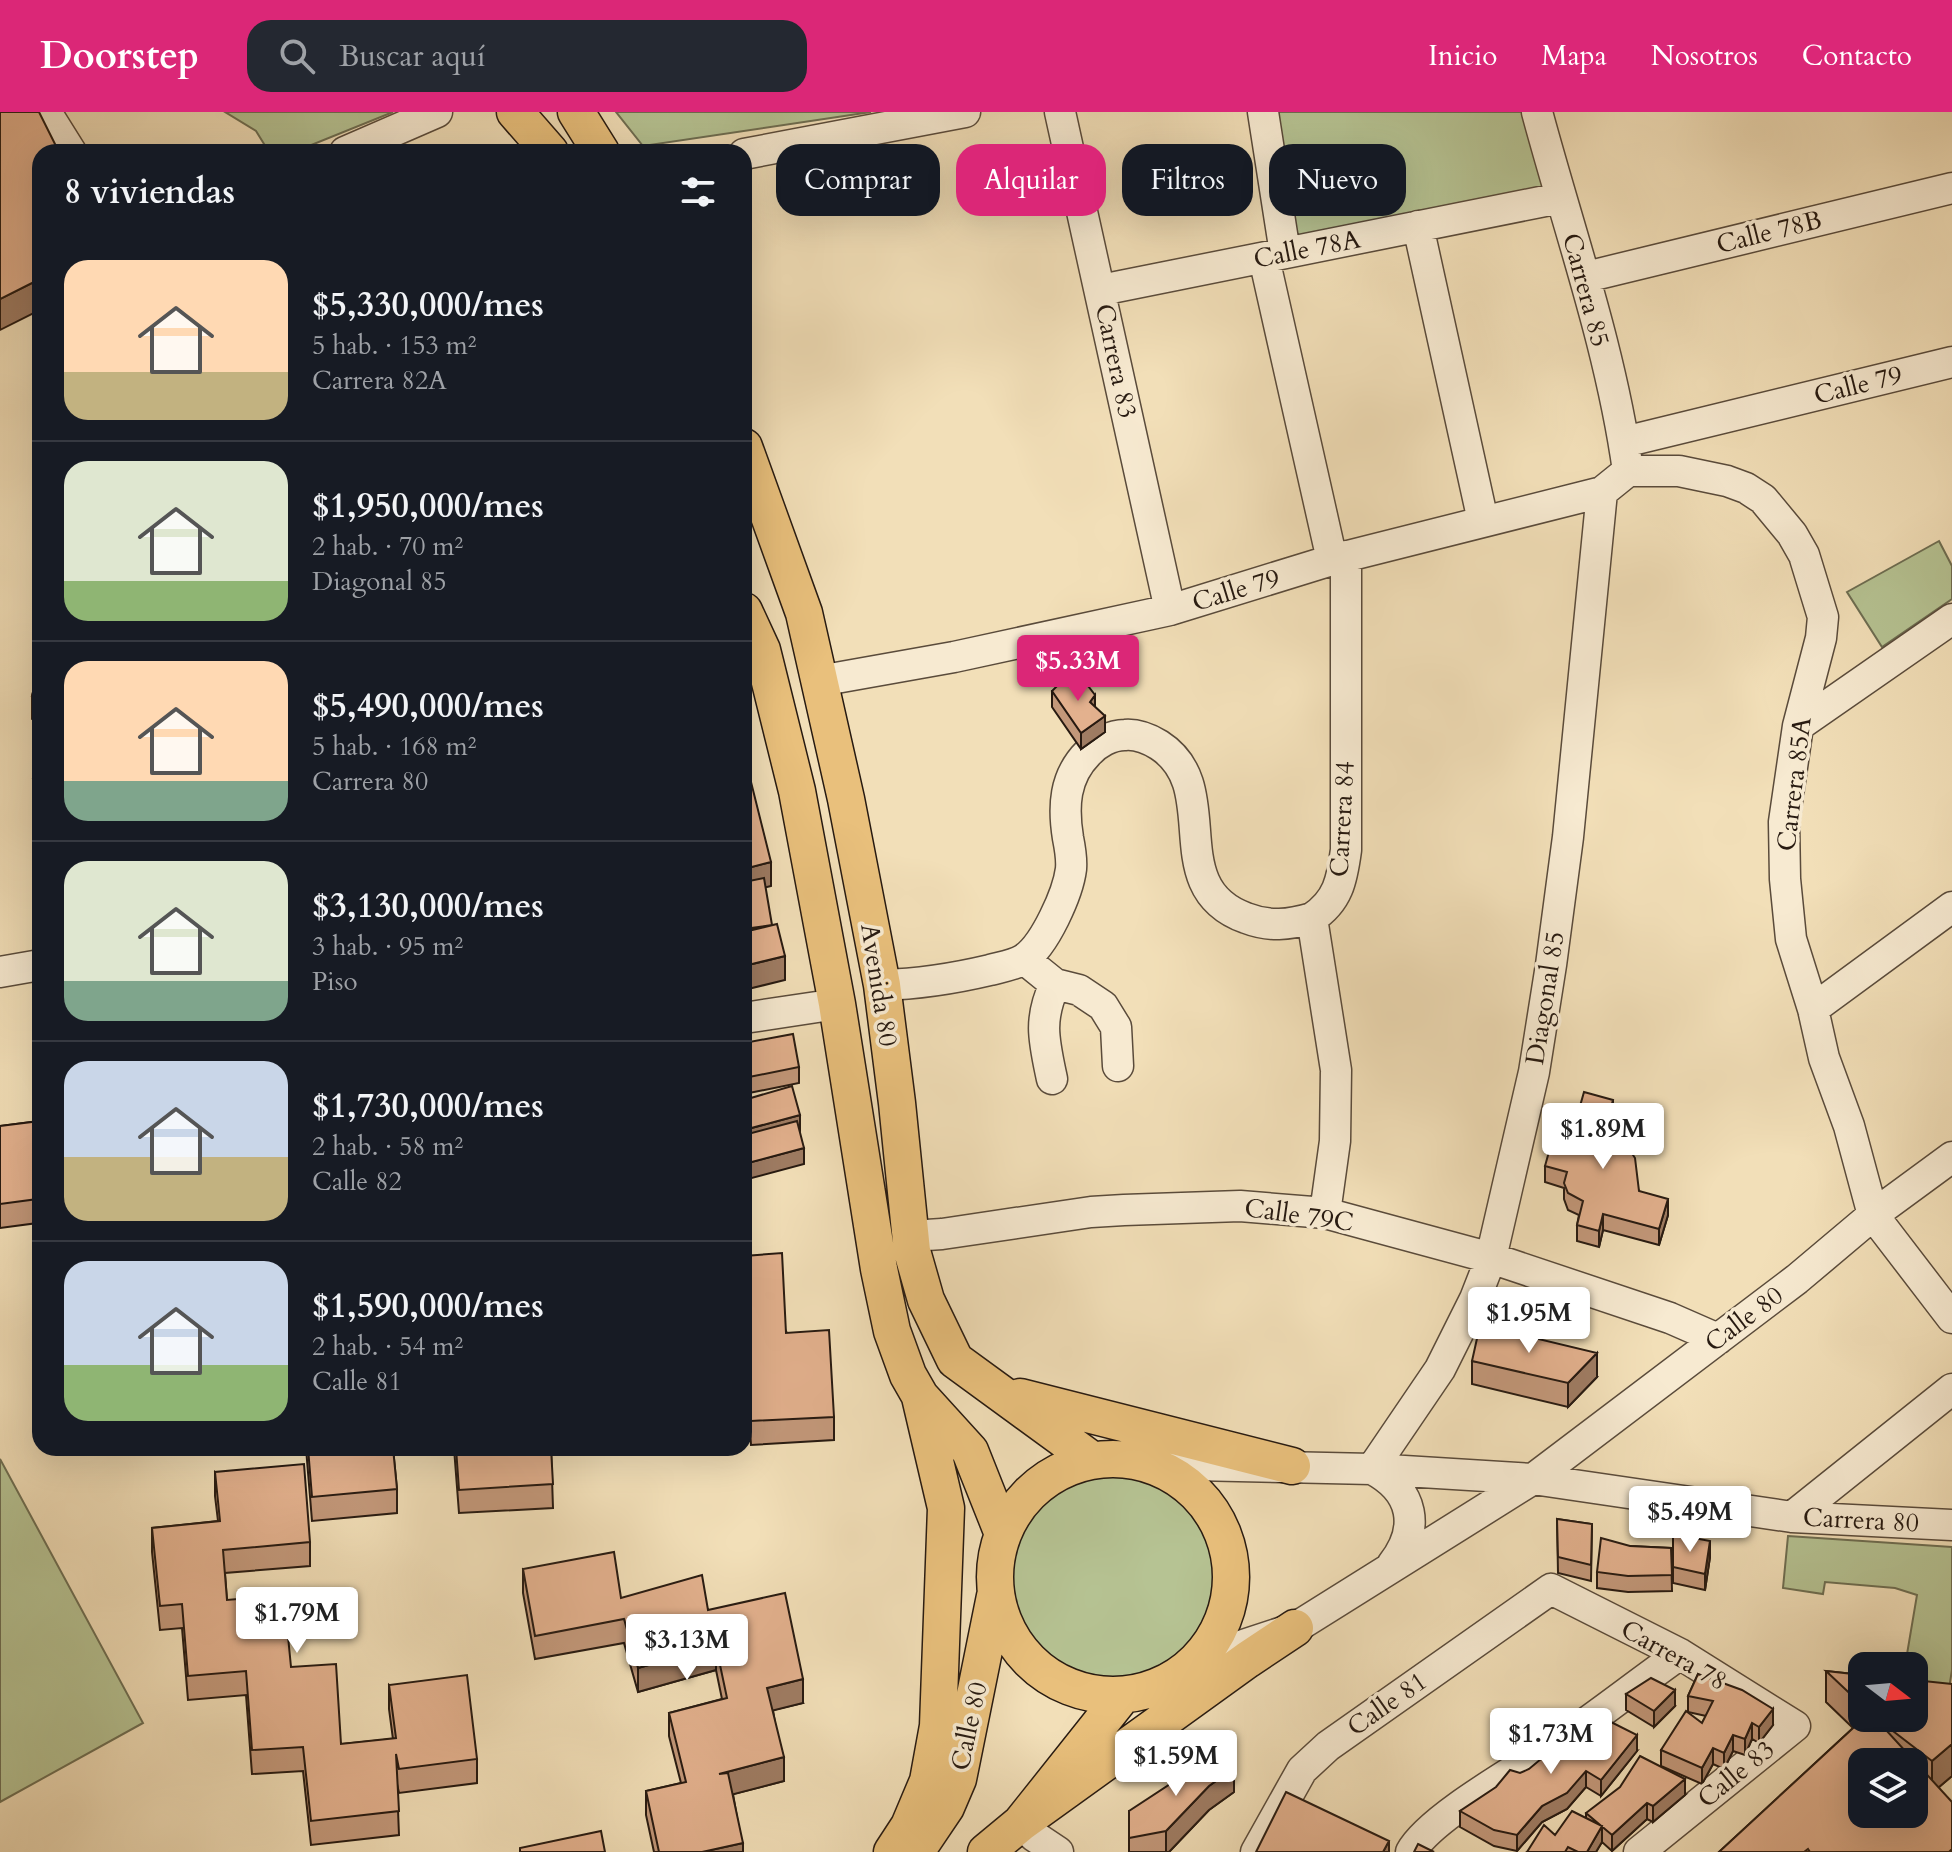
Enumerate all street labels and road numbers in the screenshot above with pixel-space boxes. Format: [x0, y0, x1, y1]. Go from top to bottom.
street label: Calle 78B [1713, 202, 1825, 262]
street label: Calle 78A [1251, 221, 1364, 277]
street label: Carrera 85 [1554, 229, 1618, 351]
street label: Carrera 83 [1087, 301, 1145, 421]
street label: Calle 79 [1810, 357, 1906, 413]
street label: Calle 79 [1188, 560, 1284, 620]
street label: Carrera 85A [1768, 715, 1820, 853]
street label: Carrera 84 [1321, 760, 1363, 878]
street label: Avenida 80 [852, 921, 906, 1049]
street label: Diagonal 85 [1517, 929, 1573, 1067]
street label: Calle 79C [1242, 1190, 1356, 1240]
street label: Calle 80 [1698, 1278, 1790, 1360]
street label: Carrera 80 [1802, 1499, 1920, 1541]
street label: Carrera 78 [1615, 1612, 1733, 1698]
street label: Calle 81 [1340, 1664, 1434, 1744]
street label: Calle 80 [943, 1678, 995, 1774]
street label: Calle 83 [1690, 1732, 1782, 1816]

